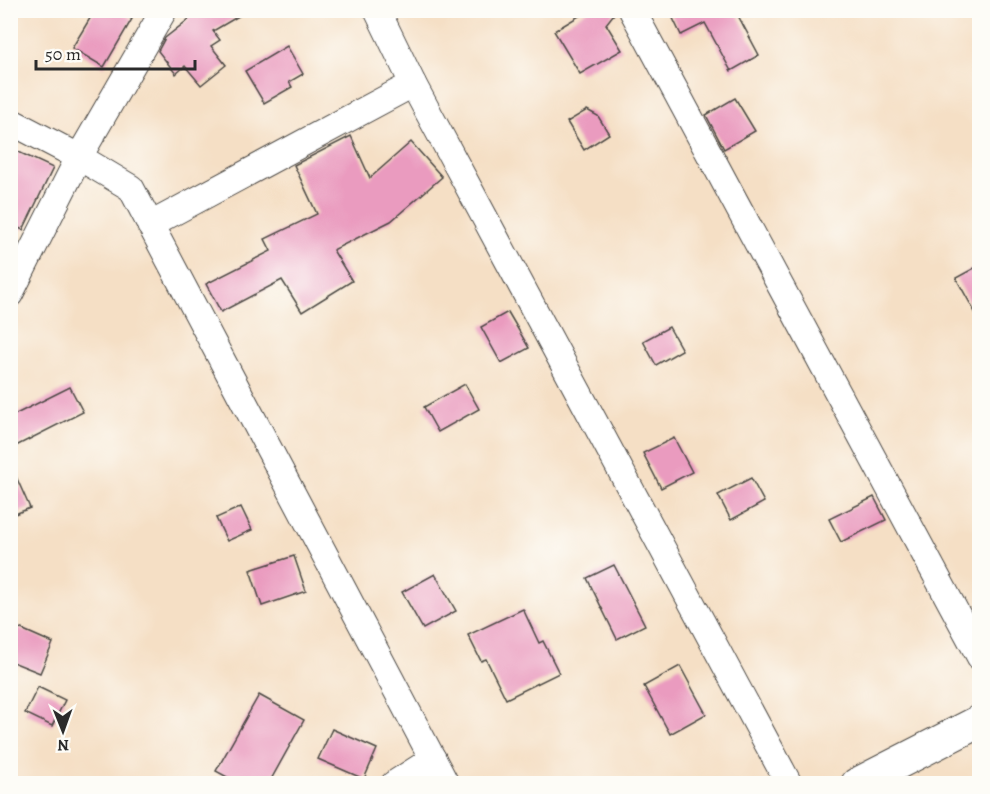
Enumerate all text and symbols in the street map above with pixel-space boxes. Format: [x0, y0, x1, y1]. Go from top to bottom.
scale bar [36, 33, 195, 71]
text: 50 m [45, 42, 81, 66]
north arrow [33, 701, 93, 761]
text: N [57, 734, 69, 756]

